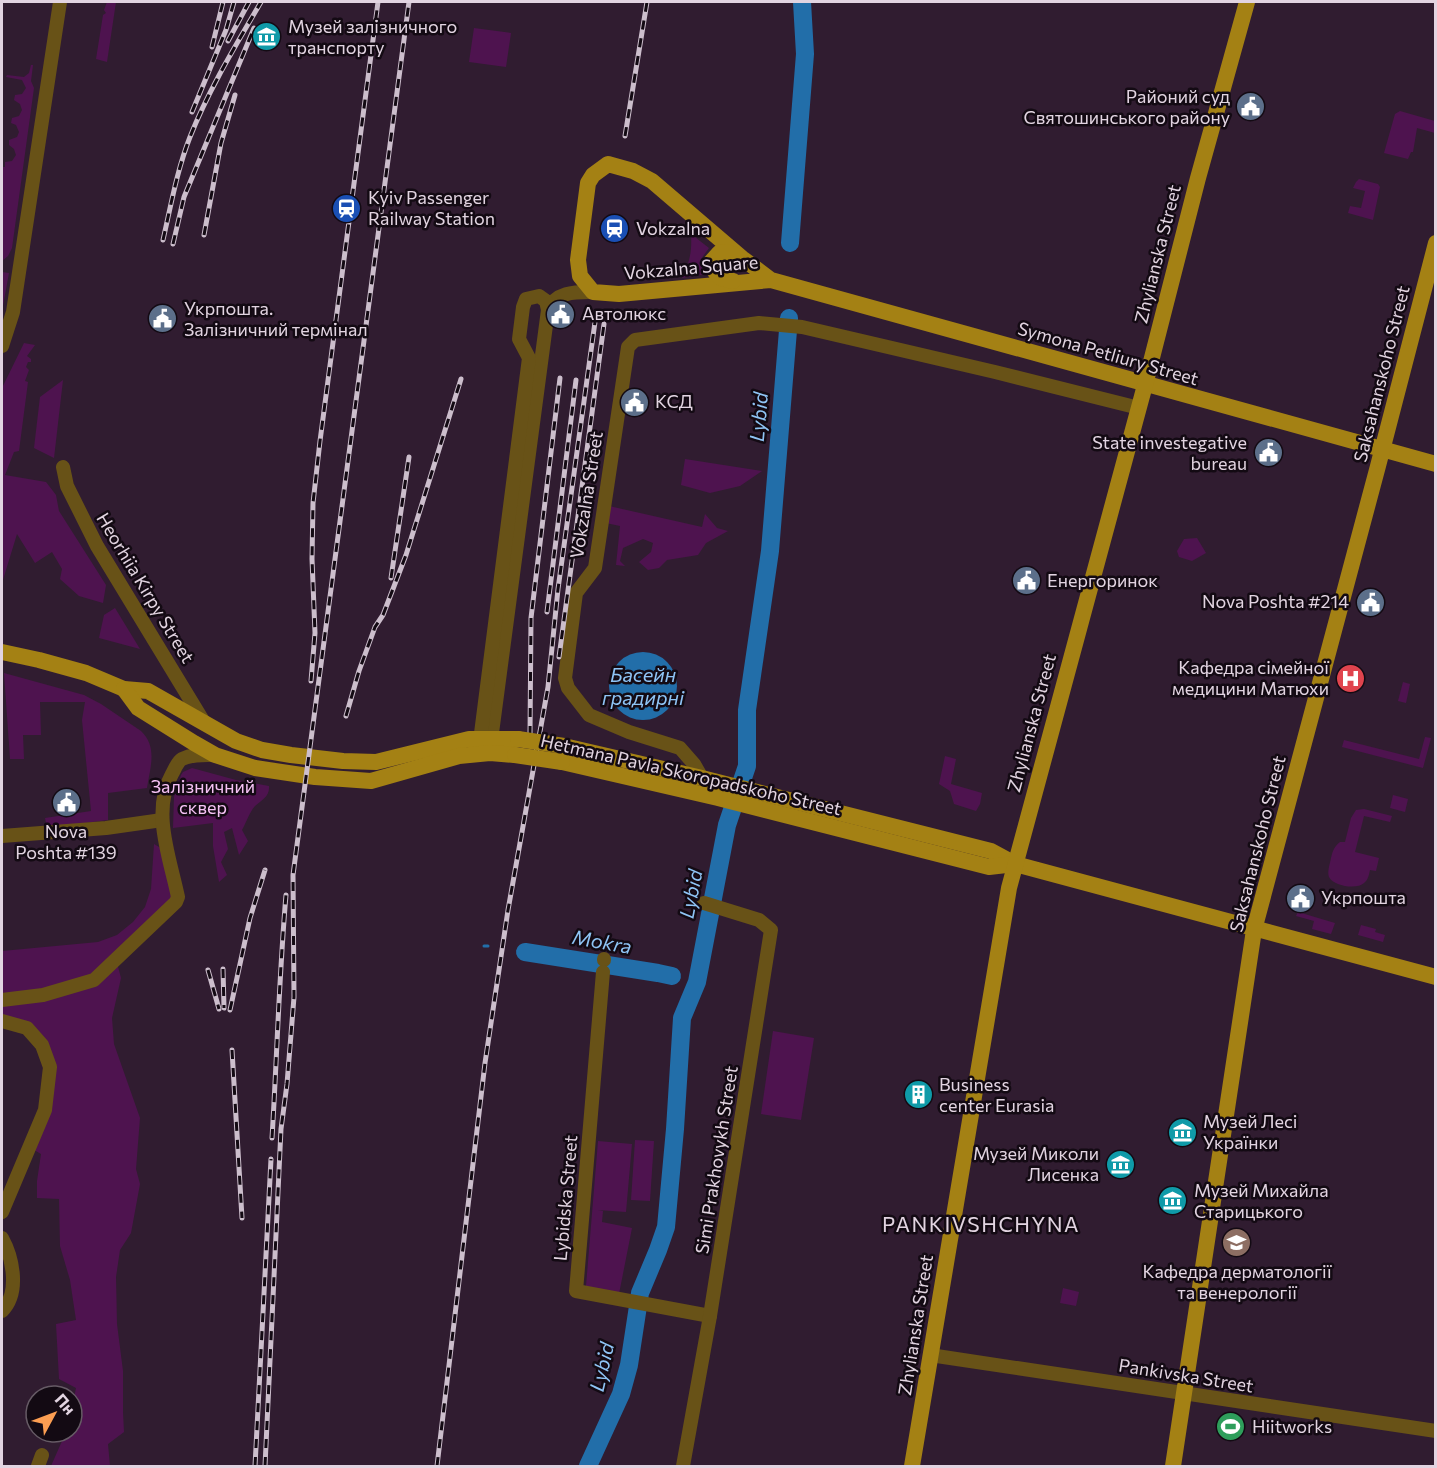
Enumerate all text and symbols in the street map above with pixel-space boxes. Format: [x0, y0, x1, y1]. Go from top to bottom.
place label: Музей залізничного транспорту [288, 15, 457, 58]
museum icon: Музей залізничного транспорту [251, 21, 283, 53]
place label: Районий суд Святошинського району [1023, 85, 1230, 128]
public building icon: Районий суд Святошинського району [1235, 91, 1267, 123]
street label: Zhylianska Street [1129, 182, 1185, 325]
place label: Kyiv Passenger Railway Station [368, 186, 495, 229]
station icon: Kyiv Passenger Railway Station [331, 192, 363, 224]
station icon: Vokzalna [599, 213, 631, 245]
place label: Vokzalna [636, 217, 710, 239]
street label: Vokzalna Square [623, 250, 759, 284]
street label: Saksahanskoho Street [1348, 283, 1414, 464]
place label: Укрпошта. Залізничний термінал [184, 297, 368, 340]
public building icon: Автолюкс [545, 298, 577, 330]
place label: Автолюкс [582, 302, 666, 324]
public building icon: Укрпошта. Залізничний термінал [147, 303, 179, 335]
street label: Symona Petliury Street [1015, 317, 1201, 389]
public building icon: КСД [618, 386, 650, 418]
place label: КСД [655, 390, 693, 412]
water label: Lybid [744, 390, 772, 443]
street label: Vokzalna Street [565, 430, 607, 560]
place label: State investegative bureau [1092, 431, 1247, 474]
public building icon: State investegative bureau [1252, 437, 1284, 469]
street label: Heorhiia Kirpy Street [92, 508, 199, 667]
public building icon: Енергоринок [1010, 565, 1042, 597]
place label: Енергоринок [1047, 569, 1158, 591]
public building icon: Nova Poshta #214 [1354, 586, 1386, 618]
place label: Nova Poshta #214 [1202, 590, 1349, 612]
street label: Zhylianska Street [1002, 651, 1060, 794]
place label: Кафедра сімейної медицини Матюхи [1172, 656, 1329, 699]
water label: Басейн градирні [602, 662, 685, 709]
hospital icon: Кафедра сімейної медицини Матюхи [1334, 662, 1366, 694]
street label: Hetmana Pavla Skoropadskoho Street [539, 729, 844, 819]
street label: Saksahanskoho Street [1224, 753, 1290, 934]
park label: Залізничний сквер [151, 775, 255, 818]
public building icon: Nova Poshta #139 [50, 787, 82, 819]
place label: Nova Poshta #139 [15, 820, 117, 863]
water label: Lybid [674, 866, 707, 920]
public building icon: Укрпошта [1284, 882, 1316, 914]
place label: Укрпошта [1321, 886, 1406, 908]
water label: Mokra [570, 924, 634, 958]
street label: Simi Prakhovykh Street [690, 1064, 742, 1255]
place label: Business center Eurasia [939, 1073, 1054, 1116]
building icon: Business center Eurasia [902, 1079, 934, 1111]
place label: Музей Лесі Українки [1203, 1110, 1298, 1153]
museum icon: Музей Лесі Українки [1166, 1116, 1198, 1148]
street label: Lybidska Street [549, 1134, 581, 1262]
place label: Музей Миколи Лисенка [973, 1142, 1099, 1185]
museum icon: Музей Миколи Лисенка [1104, 1148, 1136, 1180]
place label: Музей Михайла Старицького [1194, 1179, 1328, 1222]
museum icon: Музей Михайла Старицького [1157, 1185, 1189, 1217]
district label: PANKIVSHCHYNA [882, 1211, 1080, 1236]
school or university icon: Кафедра дерматології та венерології [1221, 1227, 1253, 1259]
street label: Zhylianska Street [893, 1253, 937, 1397]
place label: Кафедра дерматології та венерології [1142, 1260, 1332, 1303]
water label: Lybid [584, 1339, 619, 1394]
street label: Pankivska Street [1117, 1353, 1255, 1397]
north arrow [24, 1384, 84, 1444]
text: Пн [52, 1390, 80, 1418]
sports icon: Hiitworks [1215, 1411, 1247, 1443]
place label: Hiitworks [1252, 1415, 1332, 1437]

